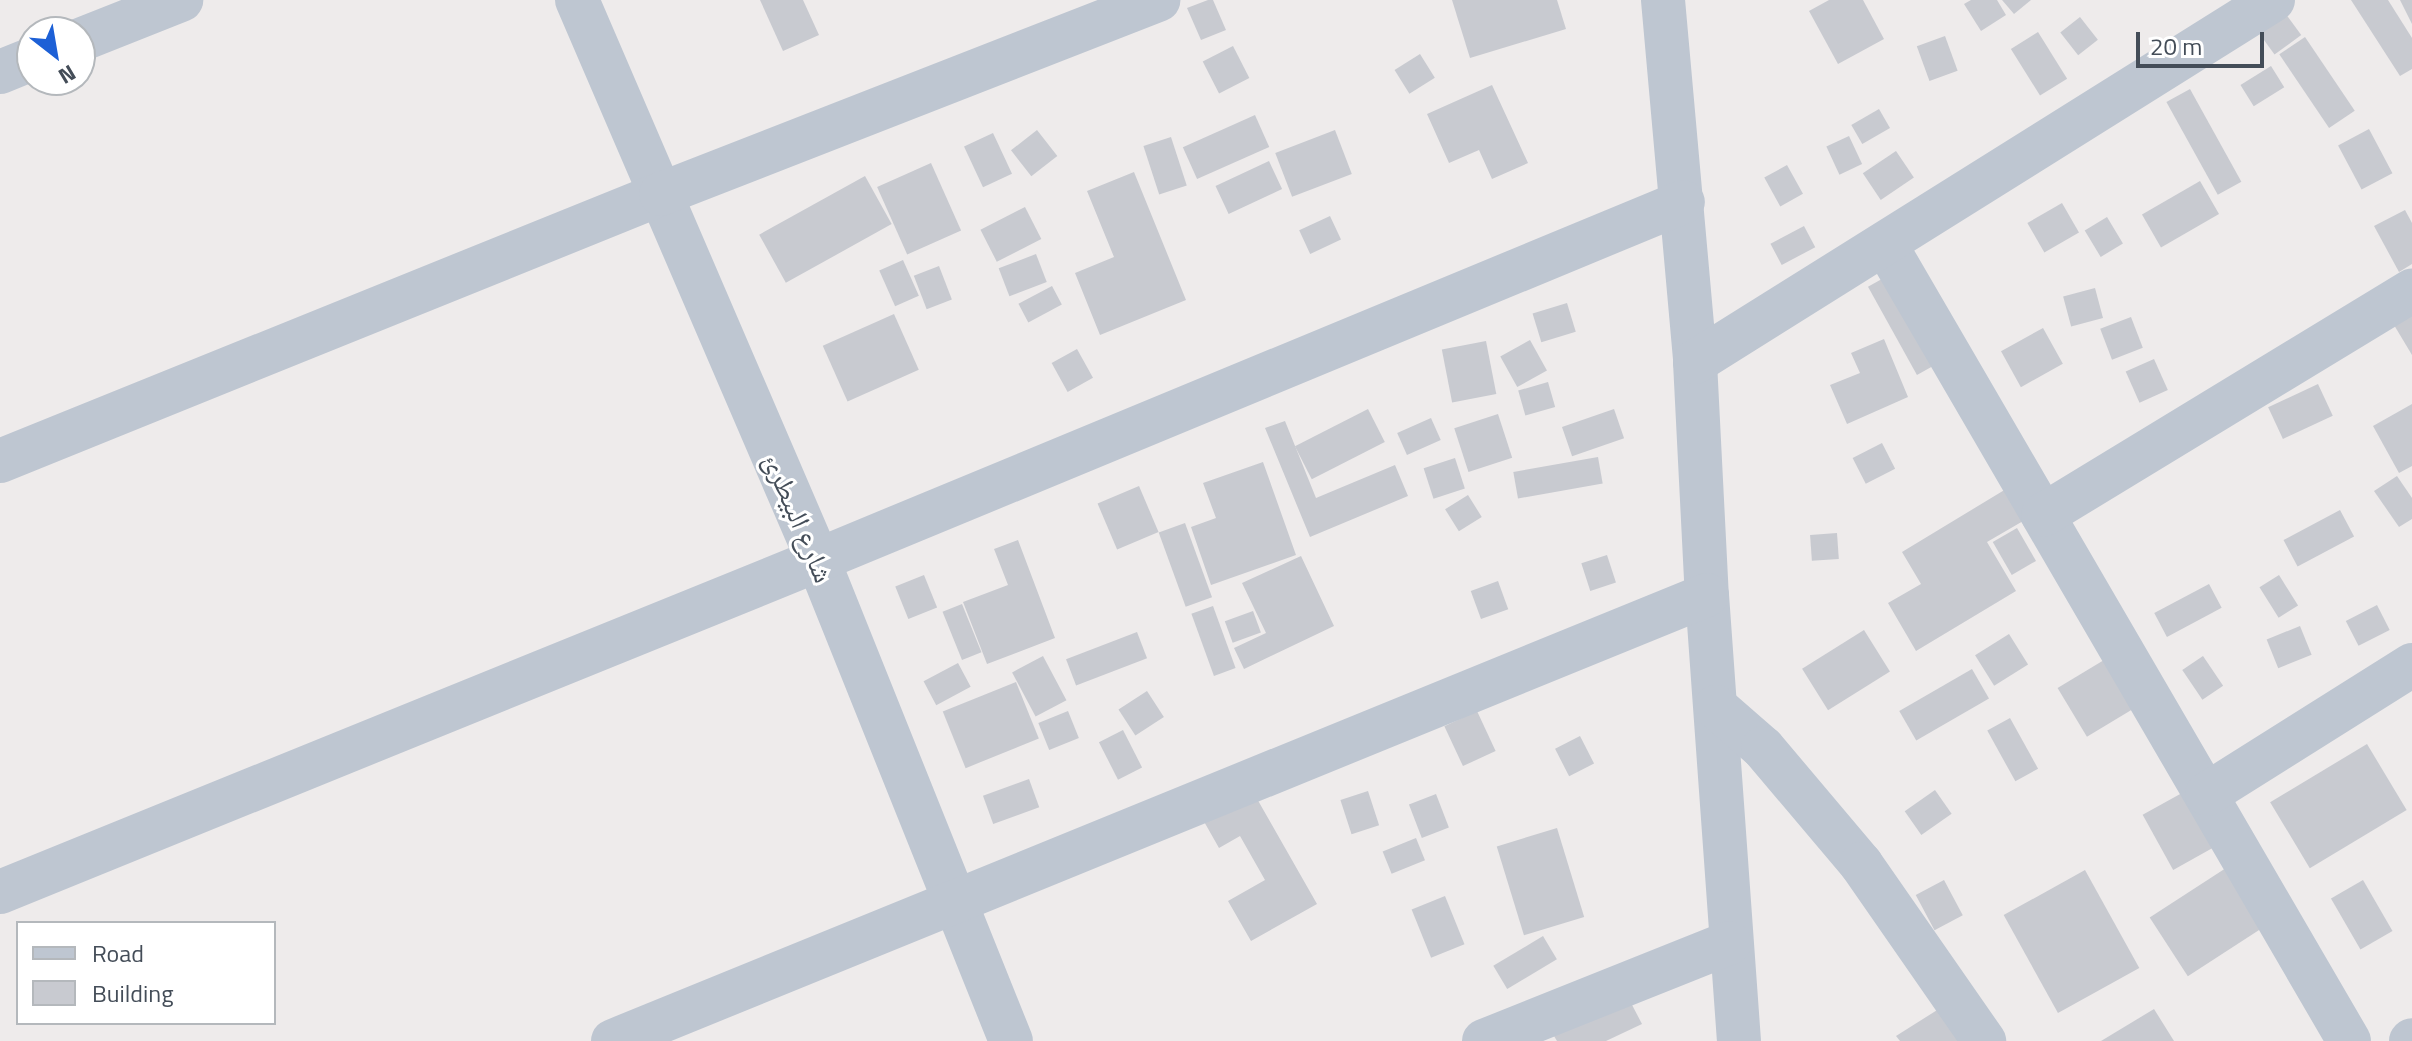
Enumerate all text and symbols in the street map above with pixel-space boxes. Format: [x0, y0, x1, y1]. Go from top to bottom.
north arrow [16, 16, 96, 96]
scale bar [2140, 16, 2268, 66]
text: 20 m [2150, 28, 2202, 64]
text: N [52, 56, 83, 93]
street label: شارع البيطرئ [757, 449, 841, 587]
legend [16, 921, 276, 1025]
text: Road [92, 935, 144, 971]
text: Building [92, 975, 174, 1011]

